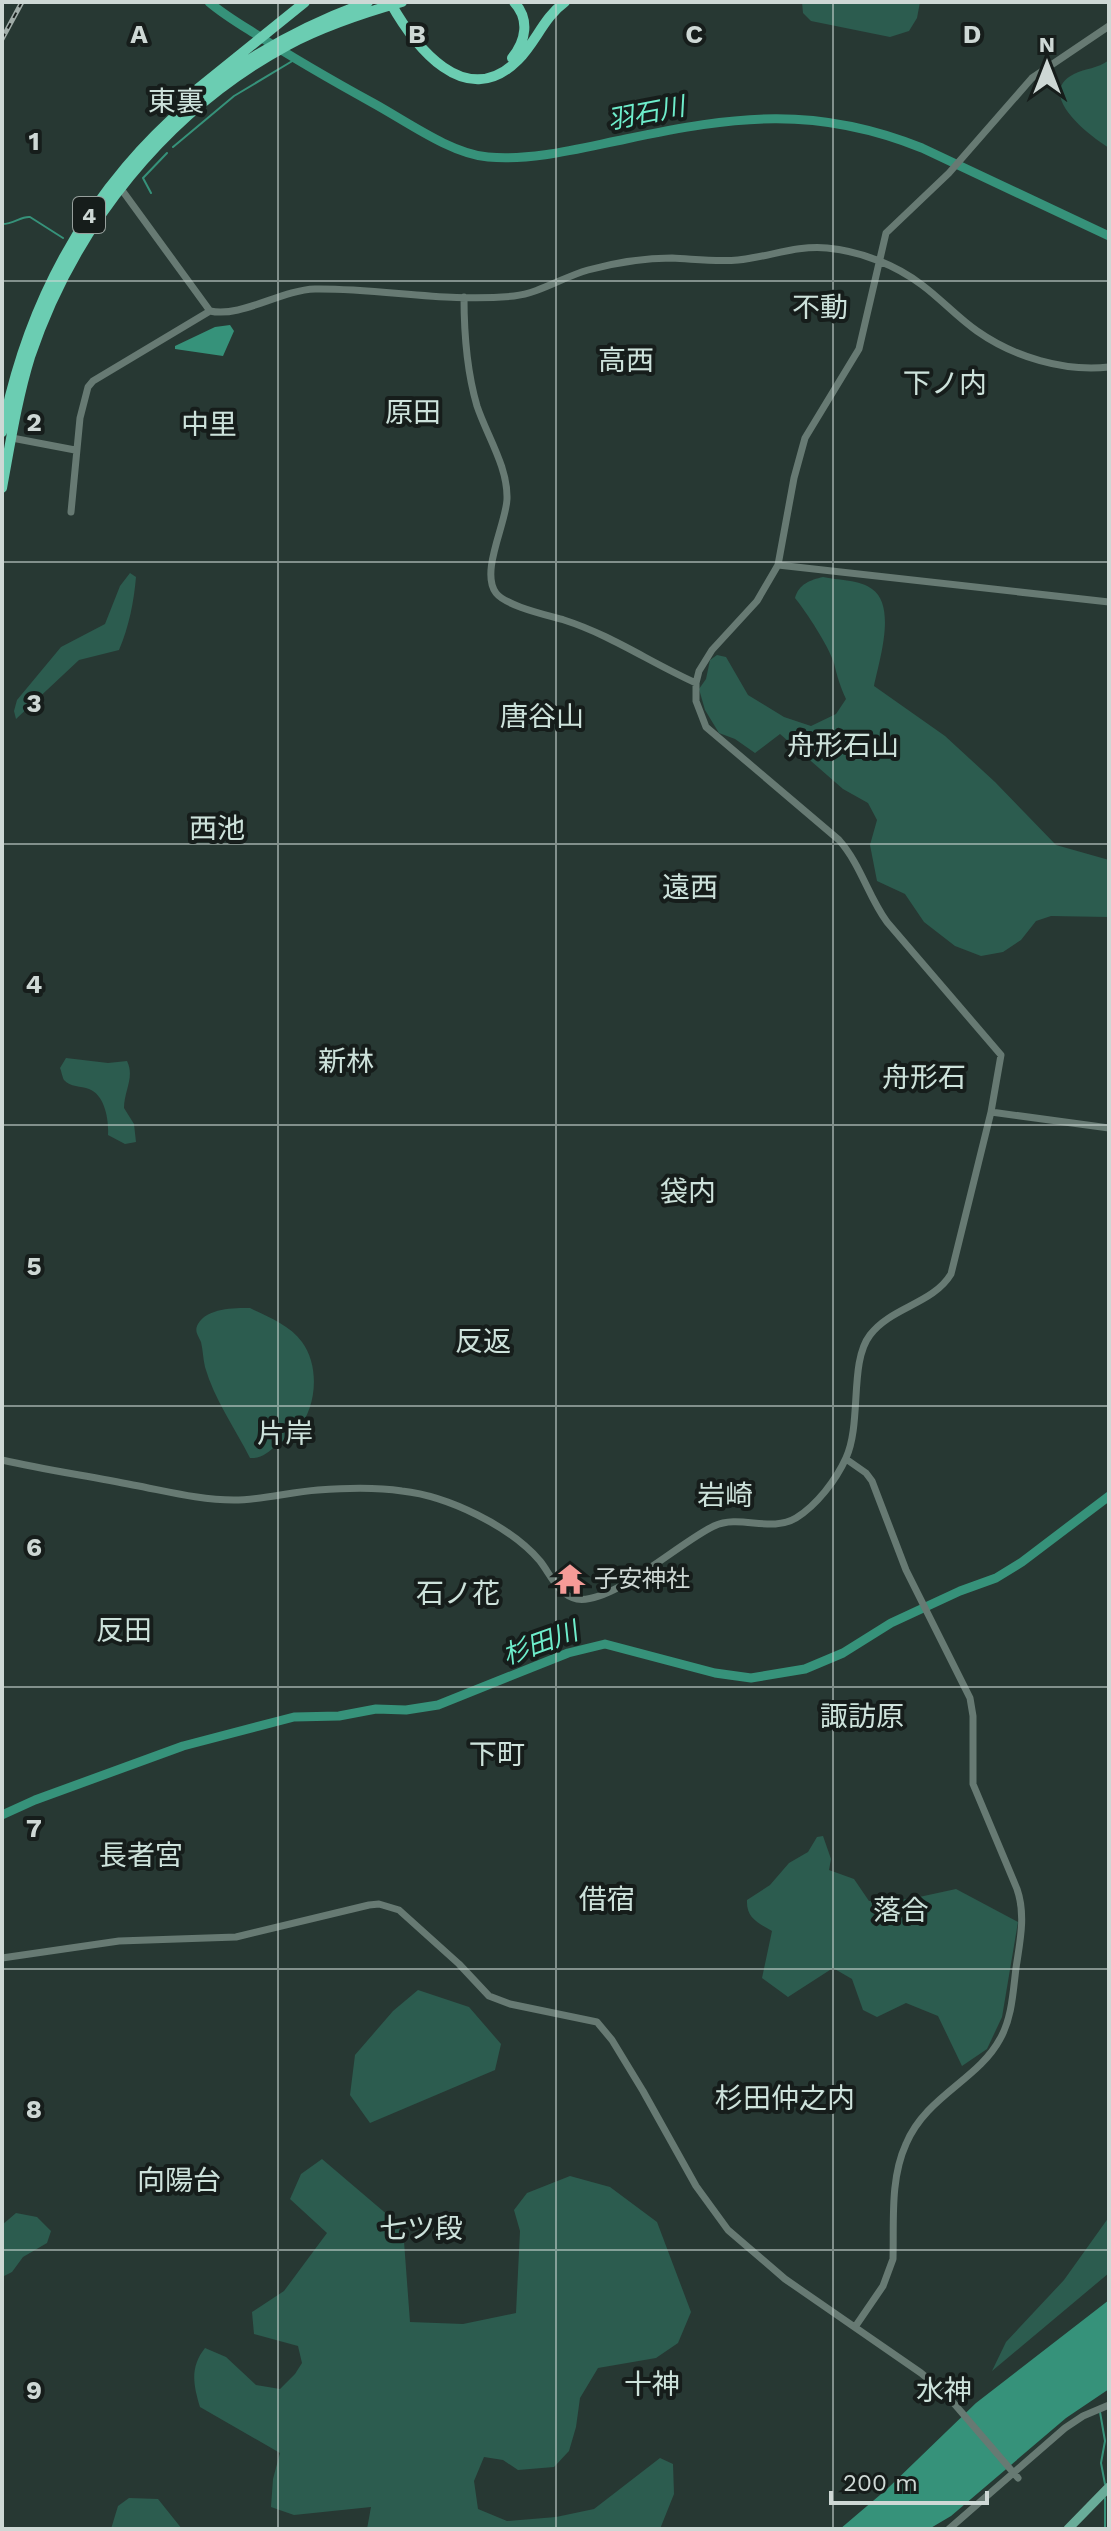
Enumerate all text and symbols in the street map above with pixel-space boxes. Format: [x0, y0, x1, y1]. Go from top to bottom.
text: A [130, 19, 148, 49]
text: B [408, 19, 426, 49]
text: C [685, 19, 703, 49]
text: D [963, 19, 981, 49]
north arrow [1007, 24, 1087, 104]
text: N [1039, 32, 1055, 57]
district label: 東裏 [148, 85, 204, 118]
water label: 羽石川 [605, 90, 690, 135]
text: 1 [28, 126, 40, 156]
road number: 4 [73, 197, 105, 233]
district label: 不動 [792, 291, 848, 324]
district label: 高西 [598, 344, 654, 377]
district label: 下ノ内 [903, 367, 987, 400]
district label: 原田 [385, 396, 441, 429]
text: 2 [26, 407, 42, 437]
district label: 中里 [181, 408, 237, 441]
text: 3 [26, 688, 42, 718]
district label: 唐谷山 [500, 700, 584, 733]
district label: 舟形石山 [787, 729, 899, 762]
district label: 西池 [189, 812, 245, 845]
district label: 遠西 [662, 871, 718, 904]
text: 4 [26, 969, 43, 999]
district label: 新林 [318, 1045, 374, 1078]
district label: 舟形石 [882, 1061, 966, 1094]
district label: 袋内 [660, 1175, 716, 1208]
text: 5 [26, 1251, 42, 1281]
district label: 反返 [455, 1325, 511, 1358]
district label: 片岸 [257, 1417, 313, 1450]
district label: 岩崎 [697, 1479, 753, 1512]
text: 6 [26, 1532, 42, 1562]
temple icon: 子安神社 [553, 1562, 587, 1596]
place label: 子安神社 [594, 1565, 690, 1593]
district label: 石ノ花 [416, 1577, 500, 1610]
district label: 反田 [96, 1614, 152, 1647]
water label: 杉田川 [498, 1615, 585, 1670]
district label: 諏訪原 [820, 1700, 904, 1733]
district label: 下町 [469, 1738, 525, 1771]
text: 7 [26, 1813, 42, 1843]
district label: 長者宮 [99, 1839, 183, 1872]
district label: 借宿 [579, 1883, 635, 1916]
district label: 落合 [873, 1894, 929, 1927]
district label: 杉田仲之内 [715, 2082, 855, 2115]
text: 8 [26, 2094, 42, 2124]
district label: 向陽台 [137, 2164, 221, 2197]
district label: 七ツ段 [379, 2212, 463, 2245]
district label: 十神 [624, 2368, 680, 2401]
district label: 水神 [916, 2374, 972, 2407]
text: 9 [26, 2375, 42, 2405]
scale bar [831, 2455, 987, 2505]
text: 200 m [843, 2469, 918, 2497]

